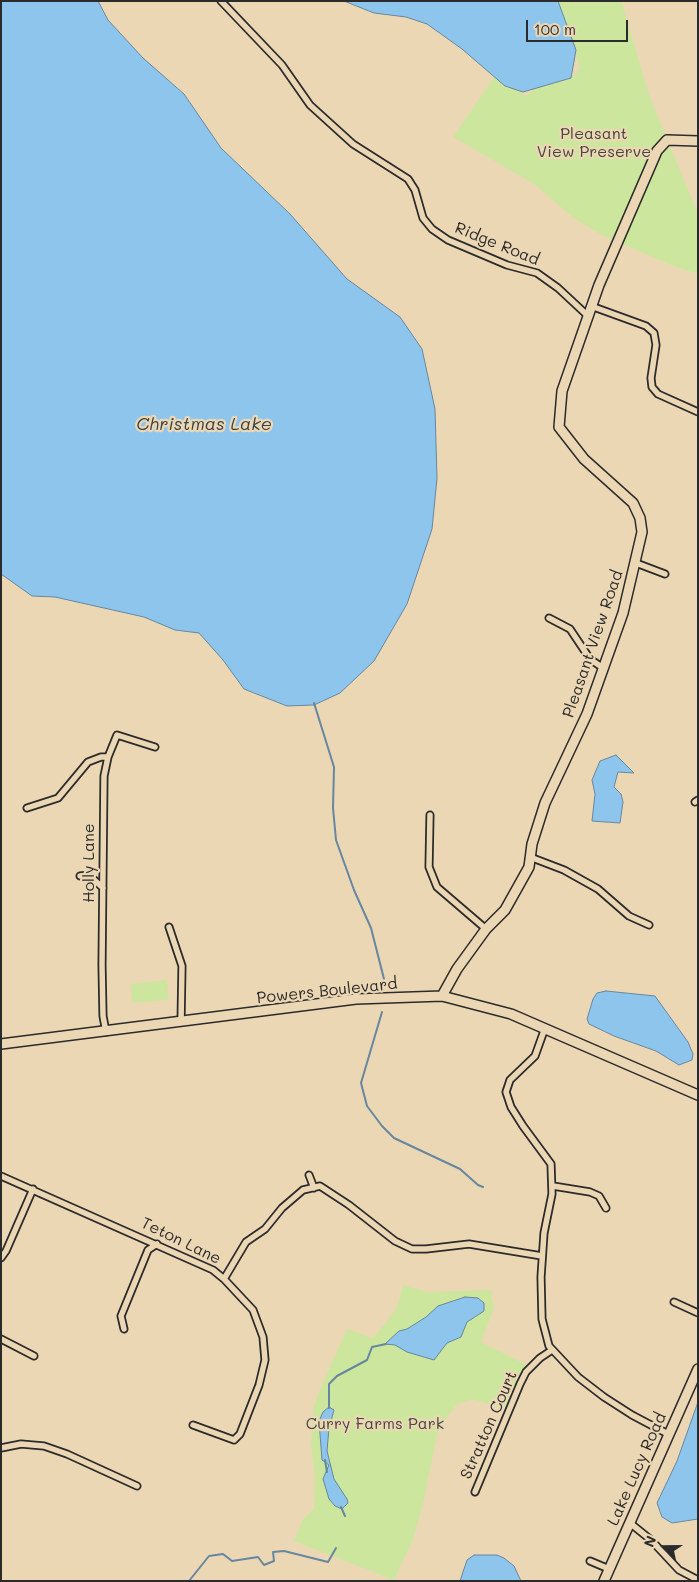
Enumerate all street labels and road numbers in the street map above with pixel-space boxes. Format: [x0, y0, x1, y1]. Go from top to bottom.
street label: Ridge Road [452, 218, 542, 270]
street label: Pleasant View Road [559, 568, 627, 720]
street label: Holly Lane [79, 823, 99, 903]
street label: Powers Boulevard [256, 974, 398, 1008]
street label: Teton Lane [138, 1213, 224, 1269]
street label: Stratton Court [457, 1368, 521, 1482]
street label: Lake Lucy Road [603, 1409, 671, 1529]

